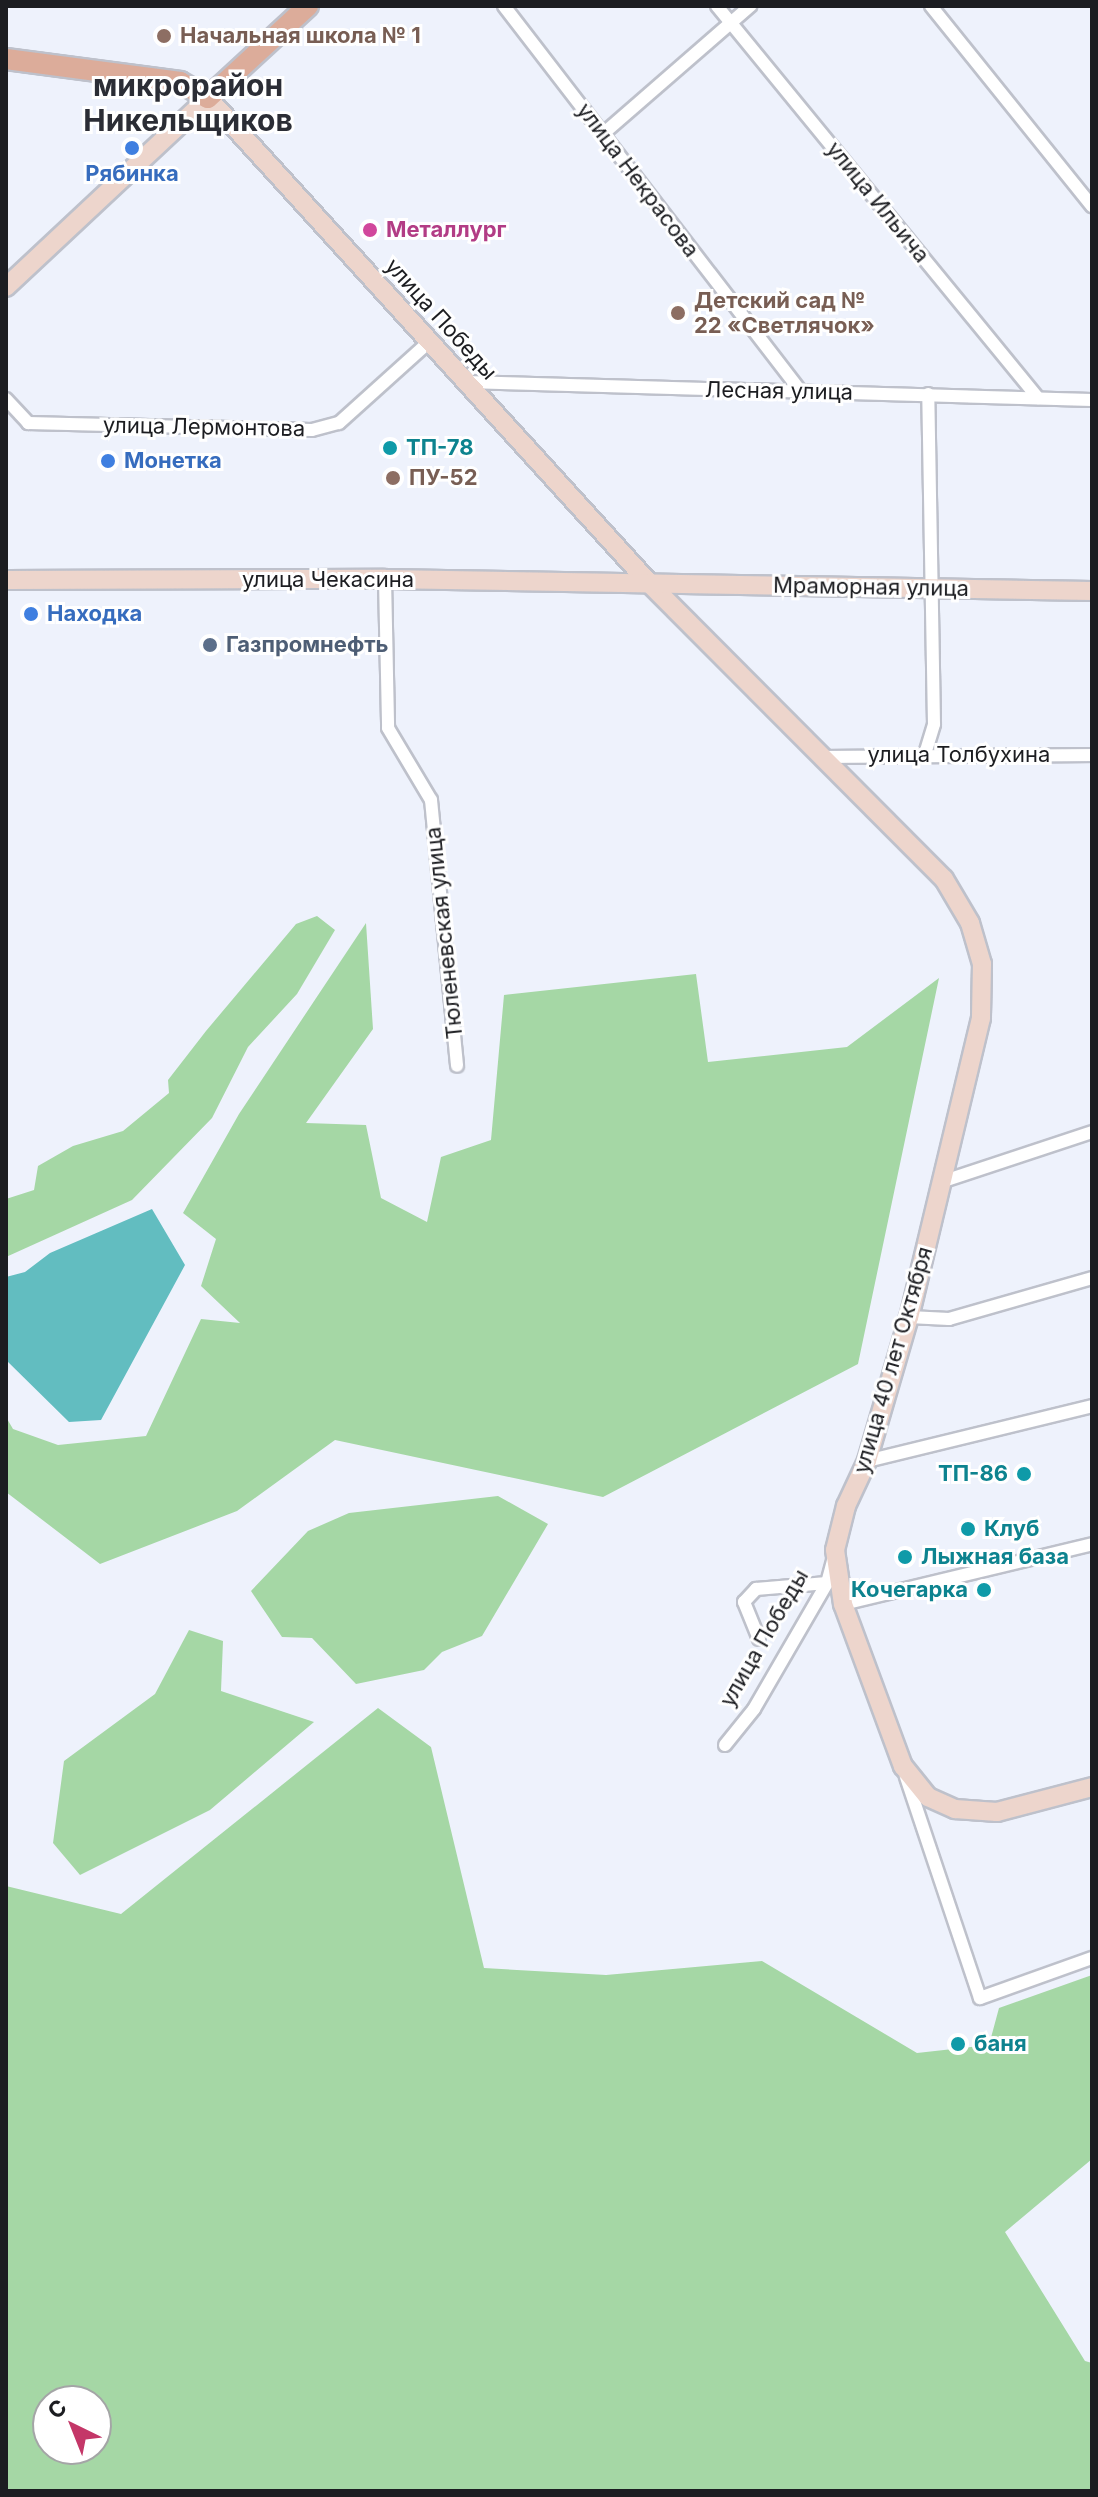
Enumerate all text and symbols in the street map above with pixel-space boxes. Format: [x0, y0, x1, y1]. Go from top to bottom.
place label: Начальная школа № 1 [180, 23, 421, 49]
marker: Начальная школа № 1 [155, 27, 173, 45]
district label: микрорайон Никельщиков [83, 67, 293, 138]
street label: улица Некрасова [571, 98, 705, 262]
street label: улица Ильича [821, 136, 935, 268]
marker: Рябинка [123, 139, 141, 157]
place label: Рябинка [85, 161, 179, 187]
place label: Металлург [386, 217, 507, 243]
marker: Металлург [361, 221, 379, 239]
street label: улица Победы [380, 253, 502, 385]
place label: Детский сад № 22 «Светлячок» [694, 287, 875, 338]
marker: Детский сад № 22 «Светлячок» [669, 304, 687, 322]
street label: Лесная улица [705, 377, 853, 405]
street label: улица Лермонтова [103, 412, 305, 442]
place label: ТП-78 [406, 435, 474, 461]
marker: ТП-78 [381, 439, 399, 457]
place label: Монетка [124, 448, 222, 474]
marker: Монетка [99, 452, 117, 470]
place label: ПУ-52 [409, 465, 478, 491]
marker: ПУ-52 [384, 469, 402, 487]
street label: улица Чекасина [242, 567, 414, 593]
street label: Мраморная улица [773, 572, 969, 602]
place label: Находка [47, 601, 142, 627]
marker: Находка [22, 605, 40, 623]
place label: Газпромнефть [226, 632, 389, 658]
marker: Газпромнефть [201, 636, 219, 654]
street label: улица Толбухина [868, 742, 1050, 768]
street label: Тюленевская улица [420, 826, 468, 1040]
street label: улица 40 лет Октября [848, 1244, 938, 1476]
place label: ТП-86 [938, 1461, 1008, 1487]
marker: ТП-86 [1015, 1465, 1033, 1483]
place label: Клуб [984, 1516, 1039, 1542]
marker: Клуб [959, 1520, 977, 1538]
place label: Лыжная база [921, 1544, 1069, 1570]
marker: Лыжная база [896, 1548, 914, 1566]
street label: улица Победы [714, 1565, 814, 1711]
place label: Кочегарка [851, 1577, 968, 1603]
marker: Кочегарка [975, 1581, 993, 1599]
place label: баня [974, 2031, 1027, 2057]
marker: баня [949, 2035, 967, 2053]
north arrow [32, 2385, 112, 2465]
text: С [42, 2394, 72, 2424]

